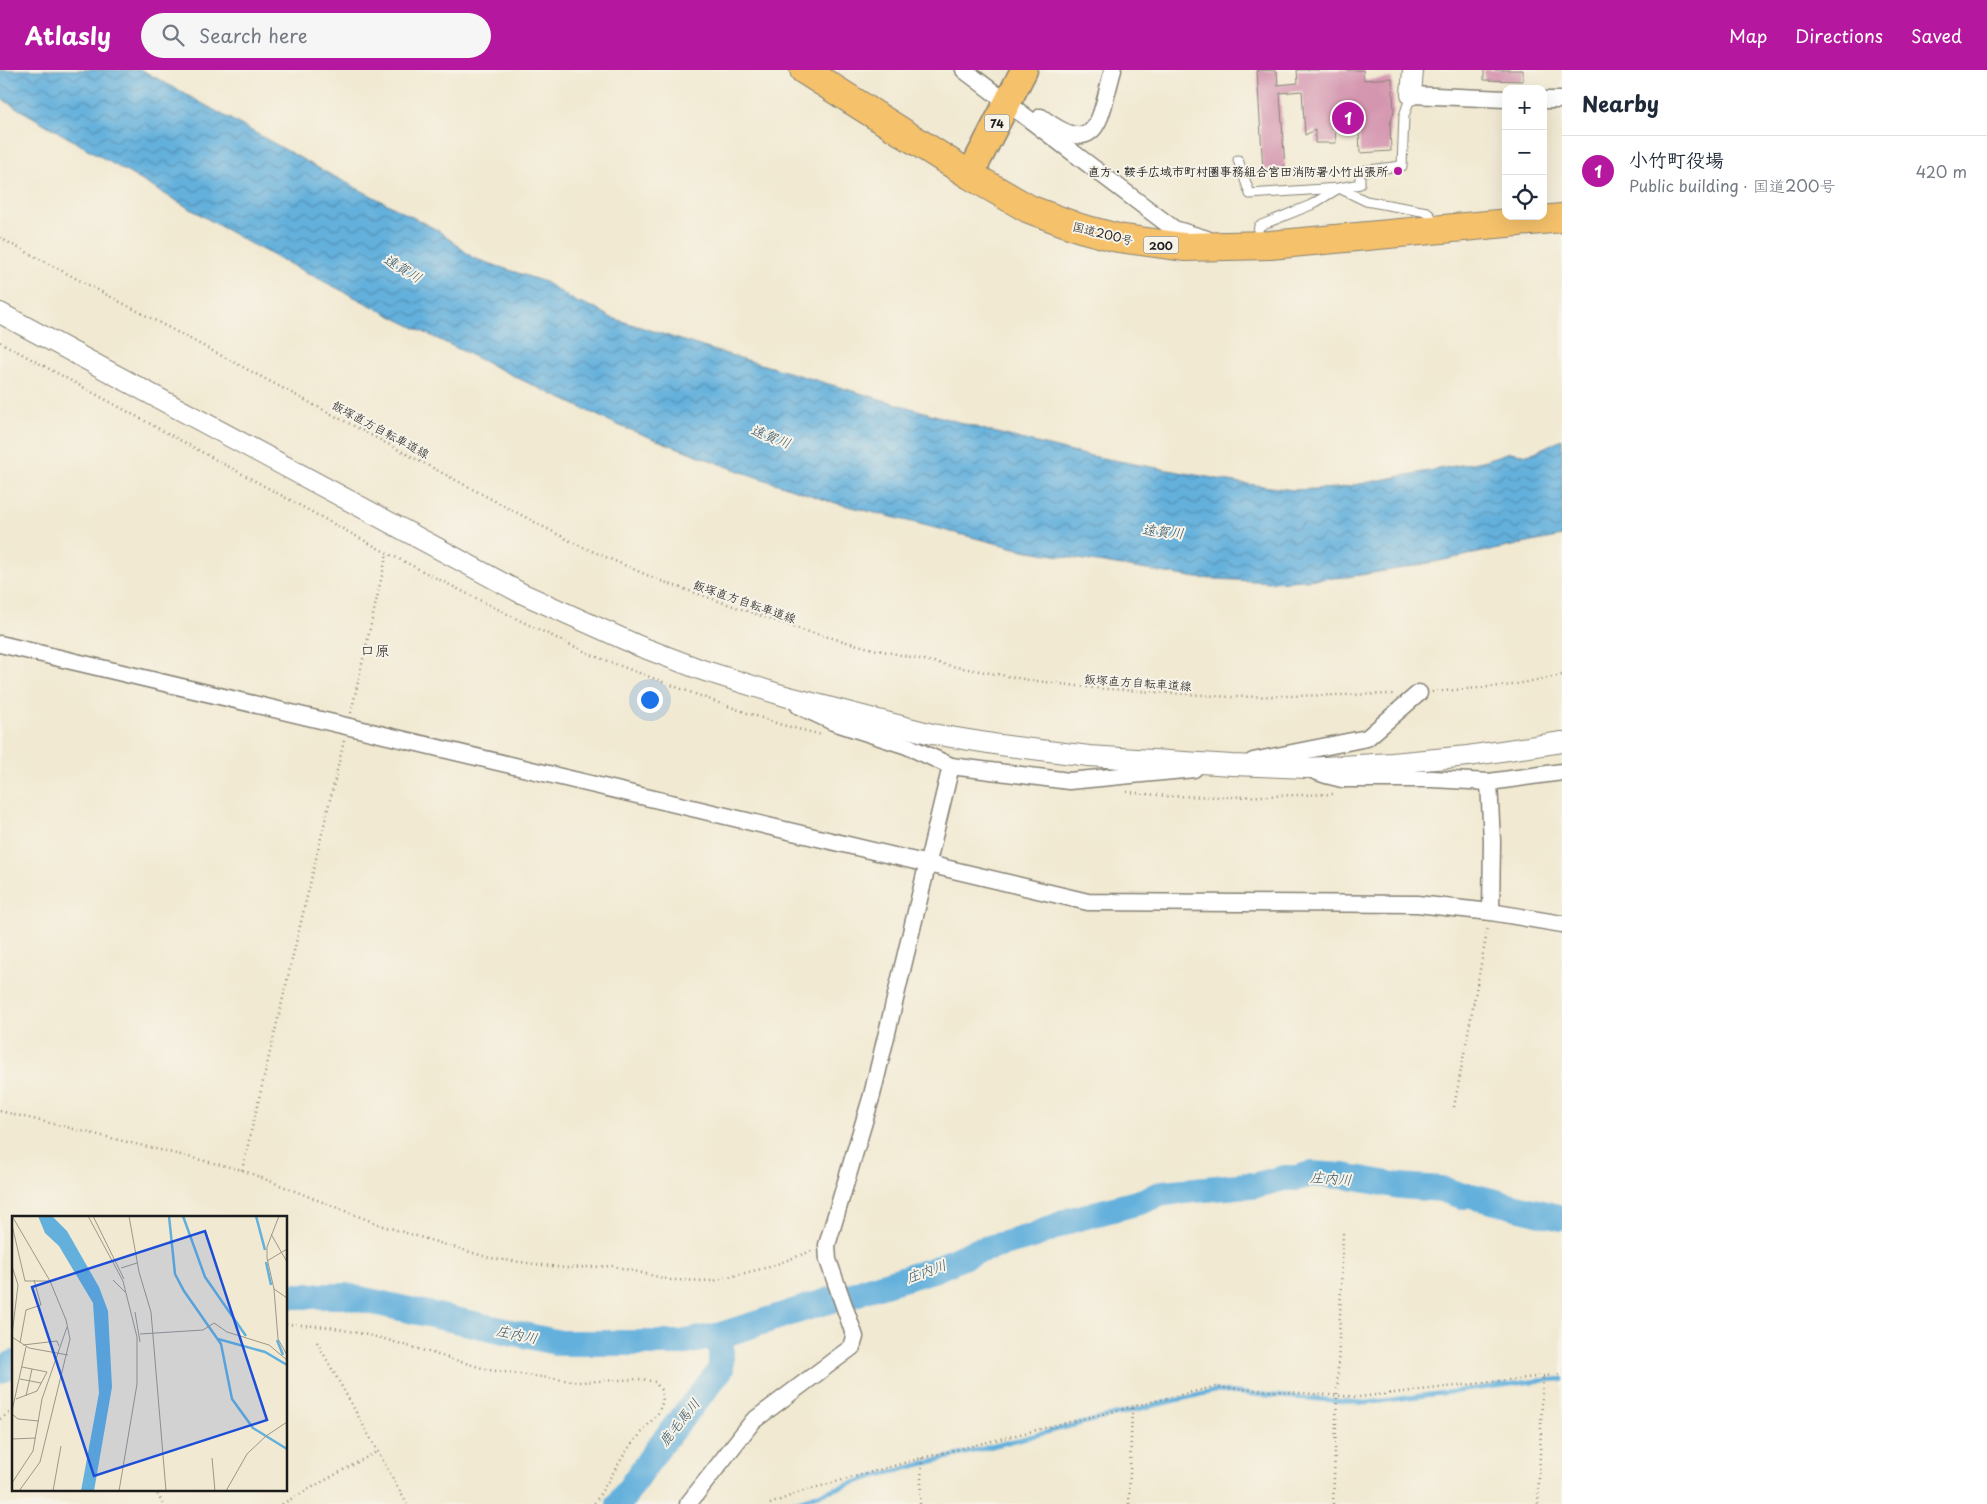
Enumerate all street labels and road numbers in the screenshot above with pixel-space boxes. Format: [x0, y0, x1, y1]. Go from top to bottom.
road number: 74 [984, 114, 1010, 132]
street label: 国道200号 [1071, 217, 1135, 249]
road number: 200 [1144, 236, 1178, 254]
street label: 飯塚直方自転車道線 [329, 396, 433, 462]
street label: 飯塚直方自転車道線 [691, 575, 799, 627]
street label: 飯塚直方自転車道線 [1083, 669, 1193, 695]

